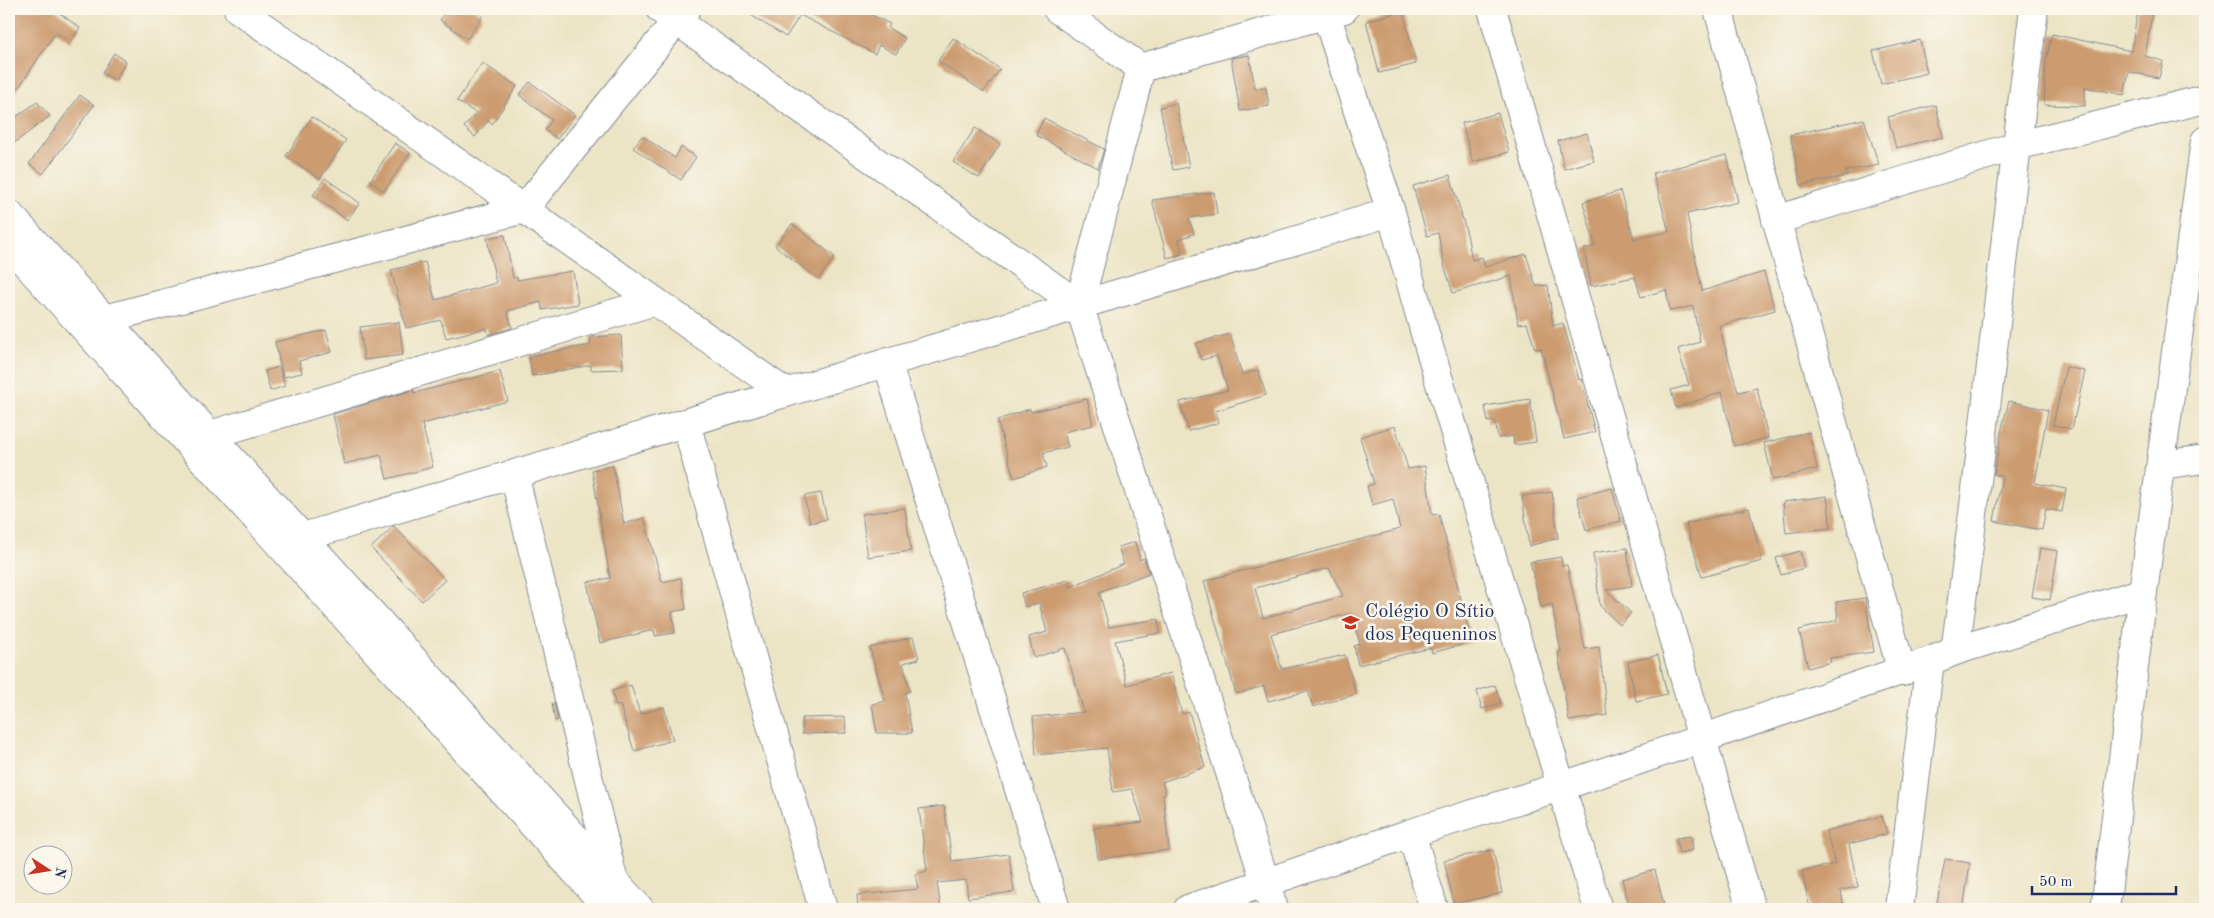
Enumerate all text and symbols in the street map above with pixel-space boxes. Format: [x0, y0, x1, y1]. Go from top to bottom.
place label: Colégio O Sítio dos Pequeninos [1365, 602, 1497, 645]
school or university icon: Colégio O Sítio dos Pequeninos [1341, 613, 1361, 633]
north arrow [22, 846, 72, 896]
scale bar [2032, 863, 2175, 895]
text: N [52, 866, 68, 879]
text: 50 m [2039, 875, 2073, 890]

